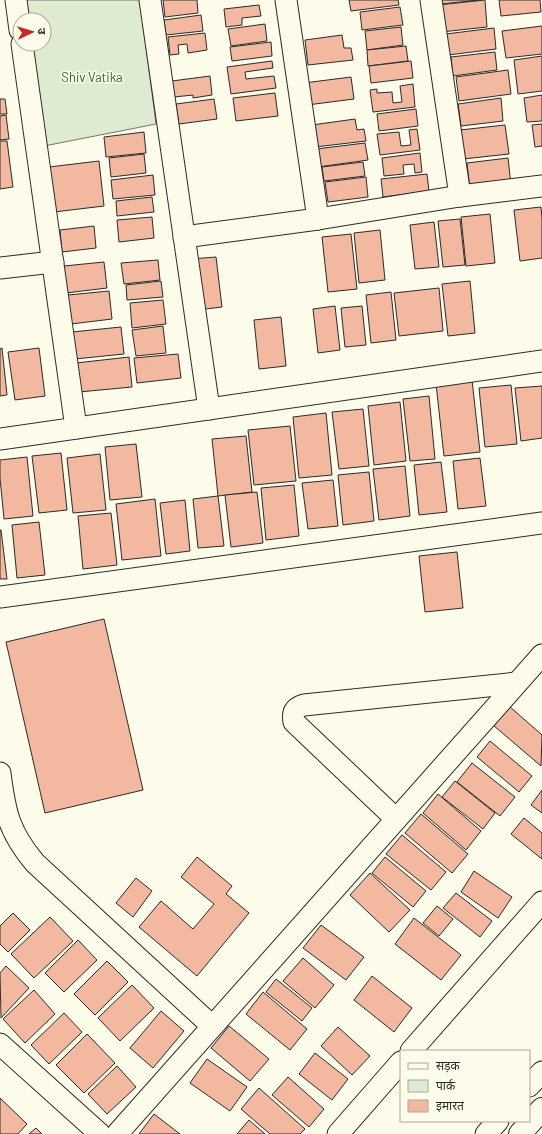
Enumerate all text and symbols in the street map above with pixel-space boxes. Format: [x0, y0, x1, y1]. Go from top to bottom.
north arrow [12, 12, 52, 52]
text: उ [36, 28, 49, 35]
park label: Shiv Vatika [61, 69, 123, 85]
legend [400, 1050, 530, 1122]
text: सड़क [436, 1058, 461, 1073]
text: पार्क [436, 1078, 456, 1092]
text: इमारत [436, 1098, 465, 1113]

